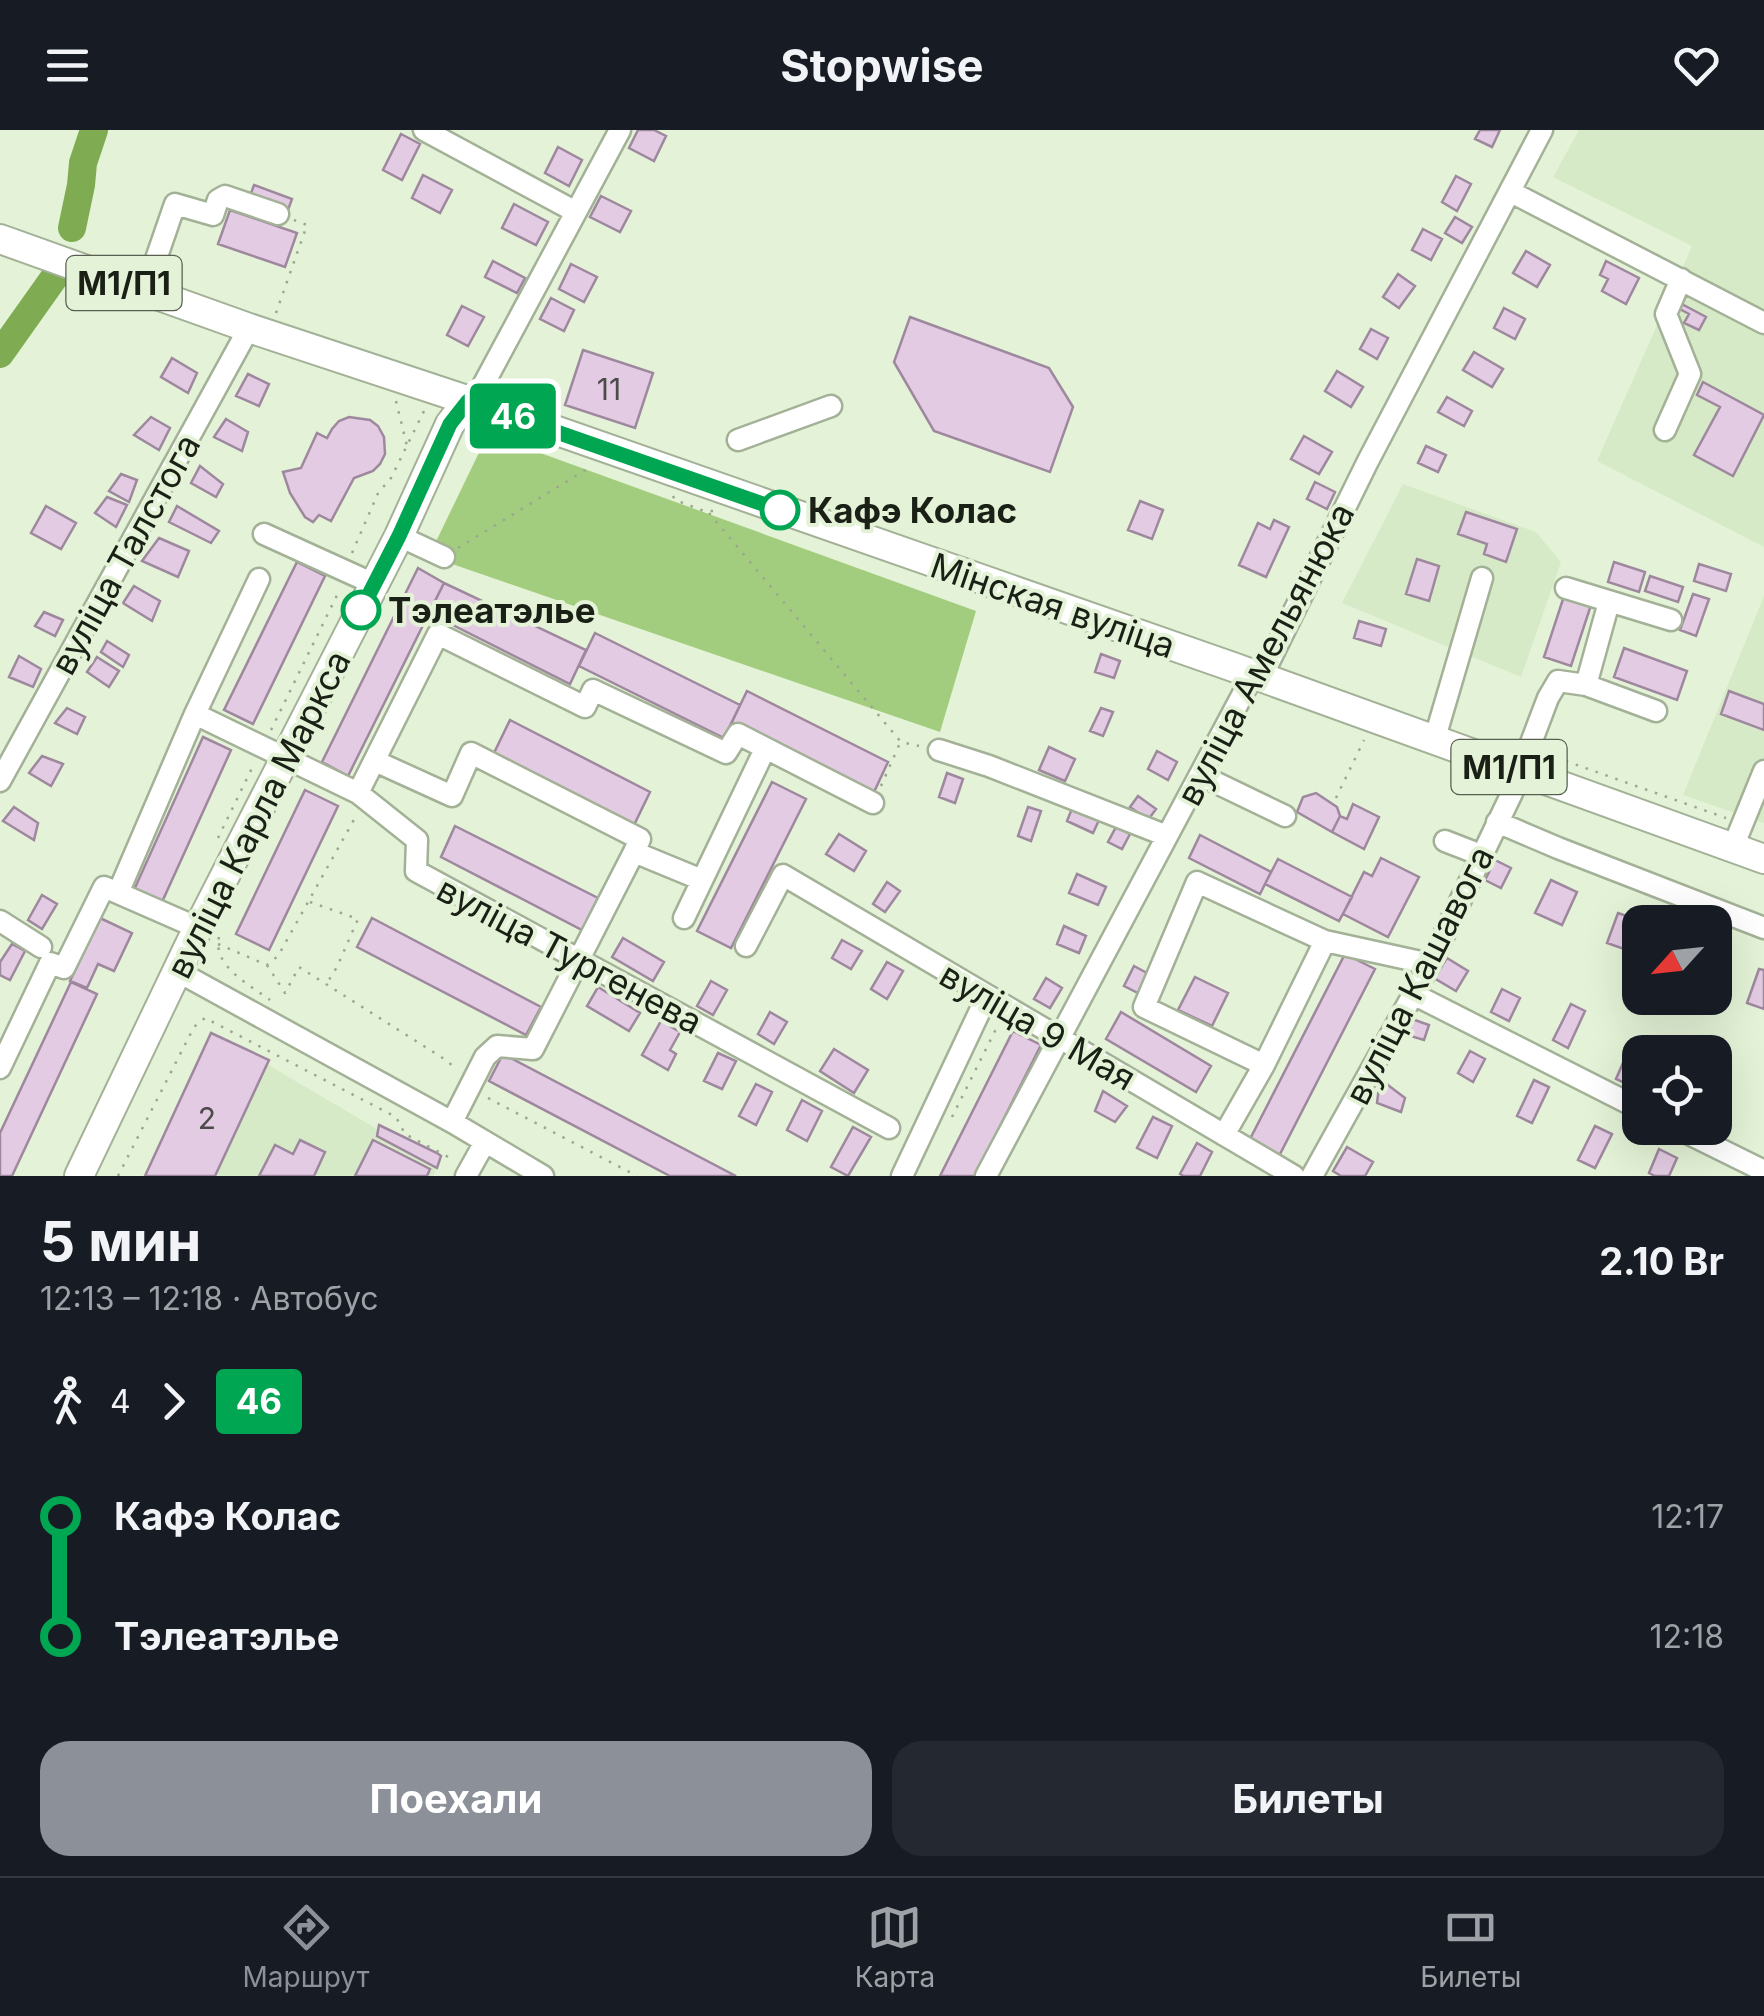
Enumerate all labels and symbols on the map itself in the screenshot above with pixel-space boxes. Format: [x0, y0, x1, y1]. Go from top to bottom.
road number: М1/П1 [66, 256, 182, 310]
house number: 11 [597, 371, 621, 407]
line badge: 46 [468, 384, 558, 448]
street label: вуліца Талстога [42, 426, 208, 682]
place label: Кафэ Колас [808, 489, 1017, 531]
marker: Кафэ Колас [761, 491, 799, 529]
street label: вуліца Амельянюка [1168, 496, 1362, 812]
street label: Мінская вуліца [925, 544, 1181, 666]
place label: Тэлеатэлье [388, 589, 596, 631]
marker: Тэлеатэлье [342, 591, 380, 629]
street label: вуліца Карла Маркса [157, 643, 359, 985]
road number: М1/П1 [1452, 740, 1566, 794]
street label: вуліца Кашавога [1336, 839, 1502, 1111]
street label: вуліца Тургенева [430, 867, 710, 1043]
north arrow [1622, 905, 1732, 1015]
street label: вуліца 9 Мая [933, 953, 1143, 1099]
house number: 2 [198, 1100, 216, 1136]

